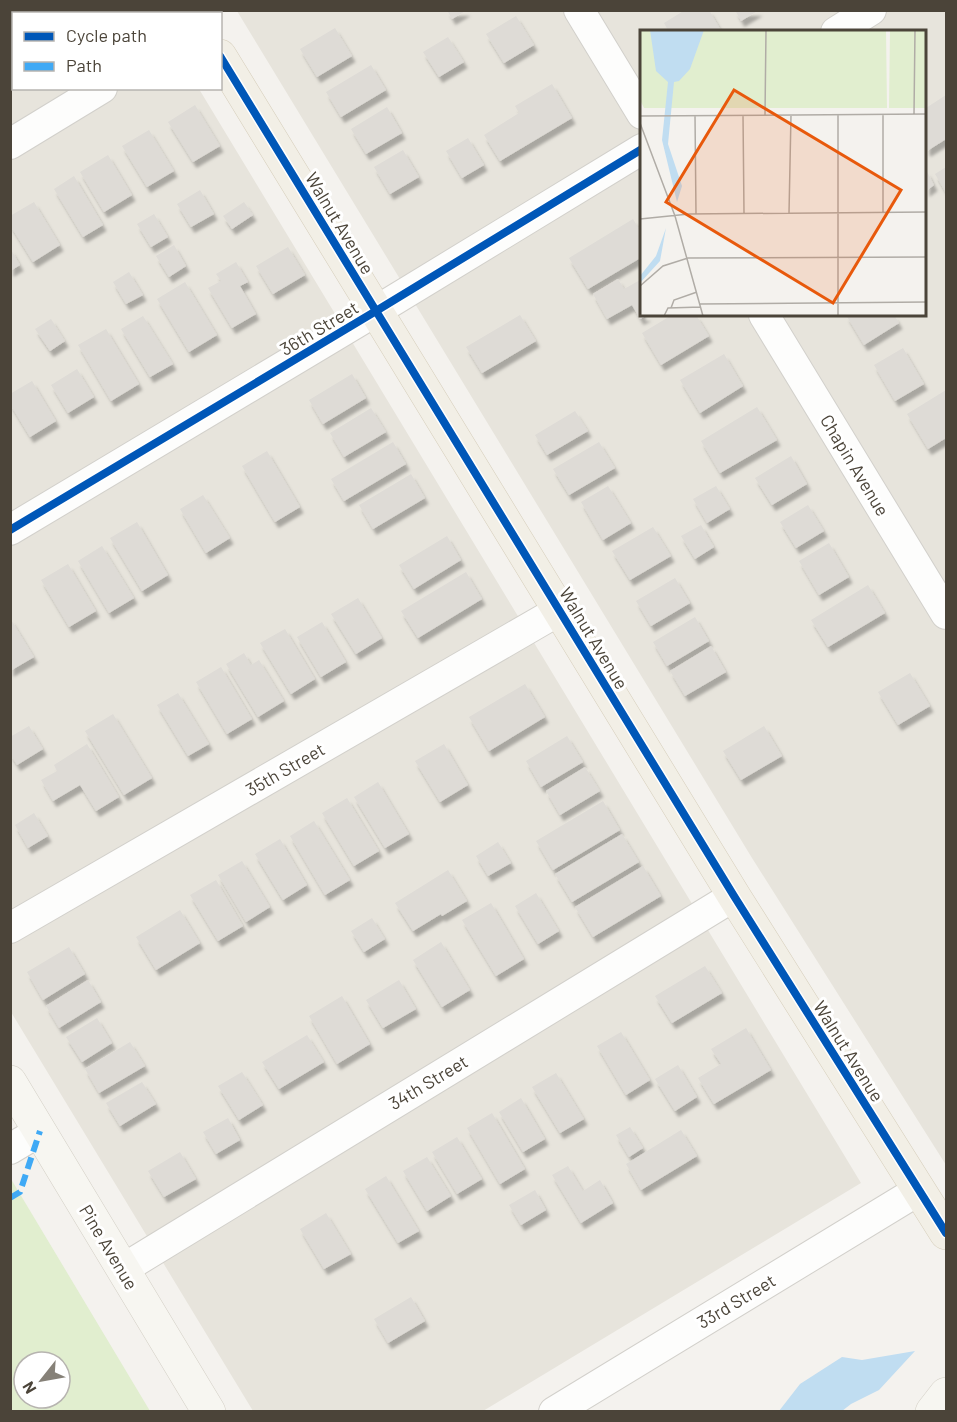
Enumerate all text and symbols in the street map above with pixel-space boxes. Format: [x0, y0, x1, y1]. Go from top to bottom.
legend [12, 12, 222, 90]
text: Cycle path [66, 24, 147, 46]
inset map [640, 30, 927, 316]
text: Path [66, 54, 102, 76]
street label: Walnut Avenue [301, 168, 379, 278]
street label: 36th Street [276, 296, 362, 360]
street label: Chapin Avenue [816, 410, 894, 520]
street label: Walnut Avenue [555, 583, 633, 693]
street label: 35th Street [242, 738, 328, 800]
street label: Walnut Avenue [809, 996, 889, 1106]
street label: 34th Street [385, 1050, 471, 1114]
street label: Pine Avenue [75, 1201, 143, 1293]
street label: 33rd Street [693, 1269, 779, 1333]
north arrow [12, 1350, 72, 1410]
text: N [18, 1379, 40, 1397]

